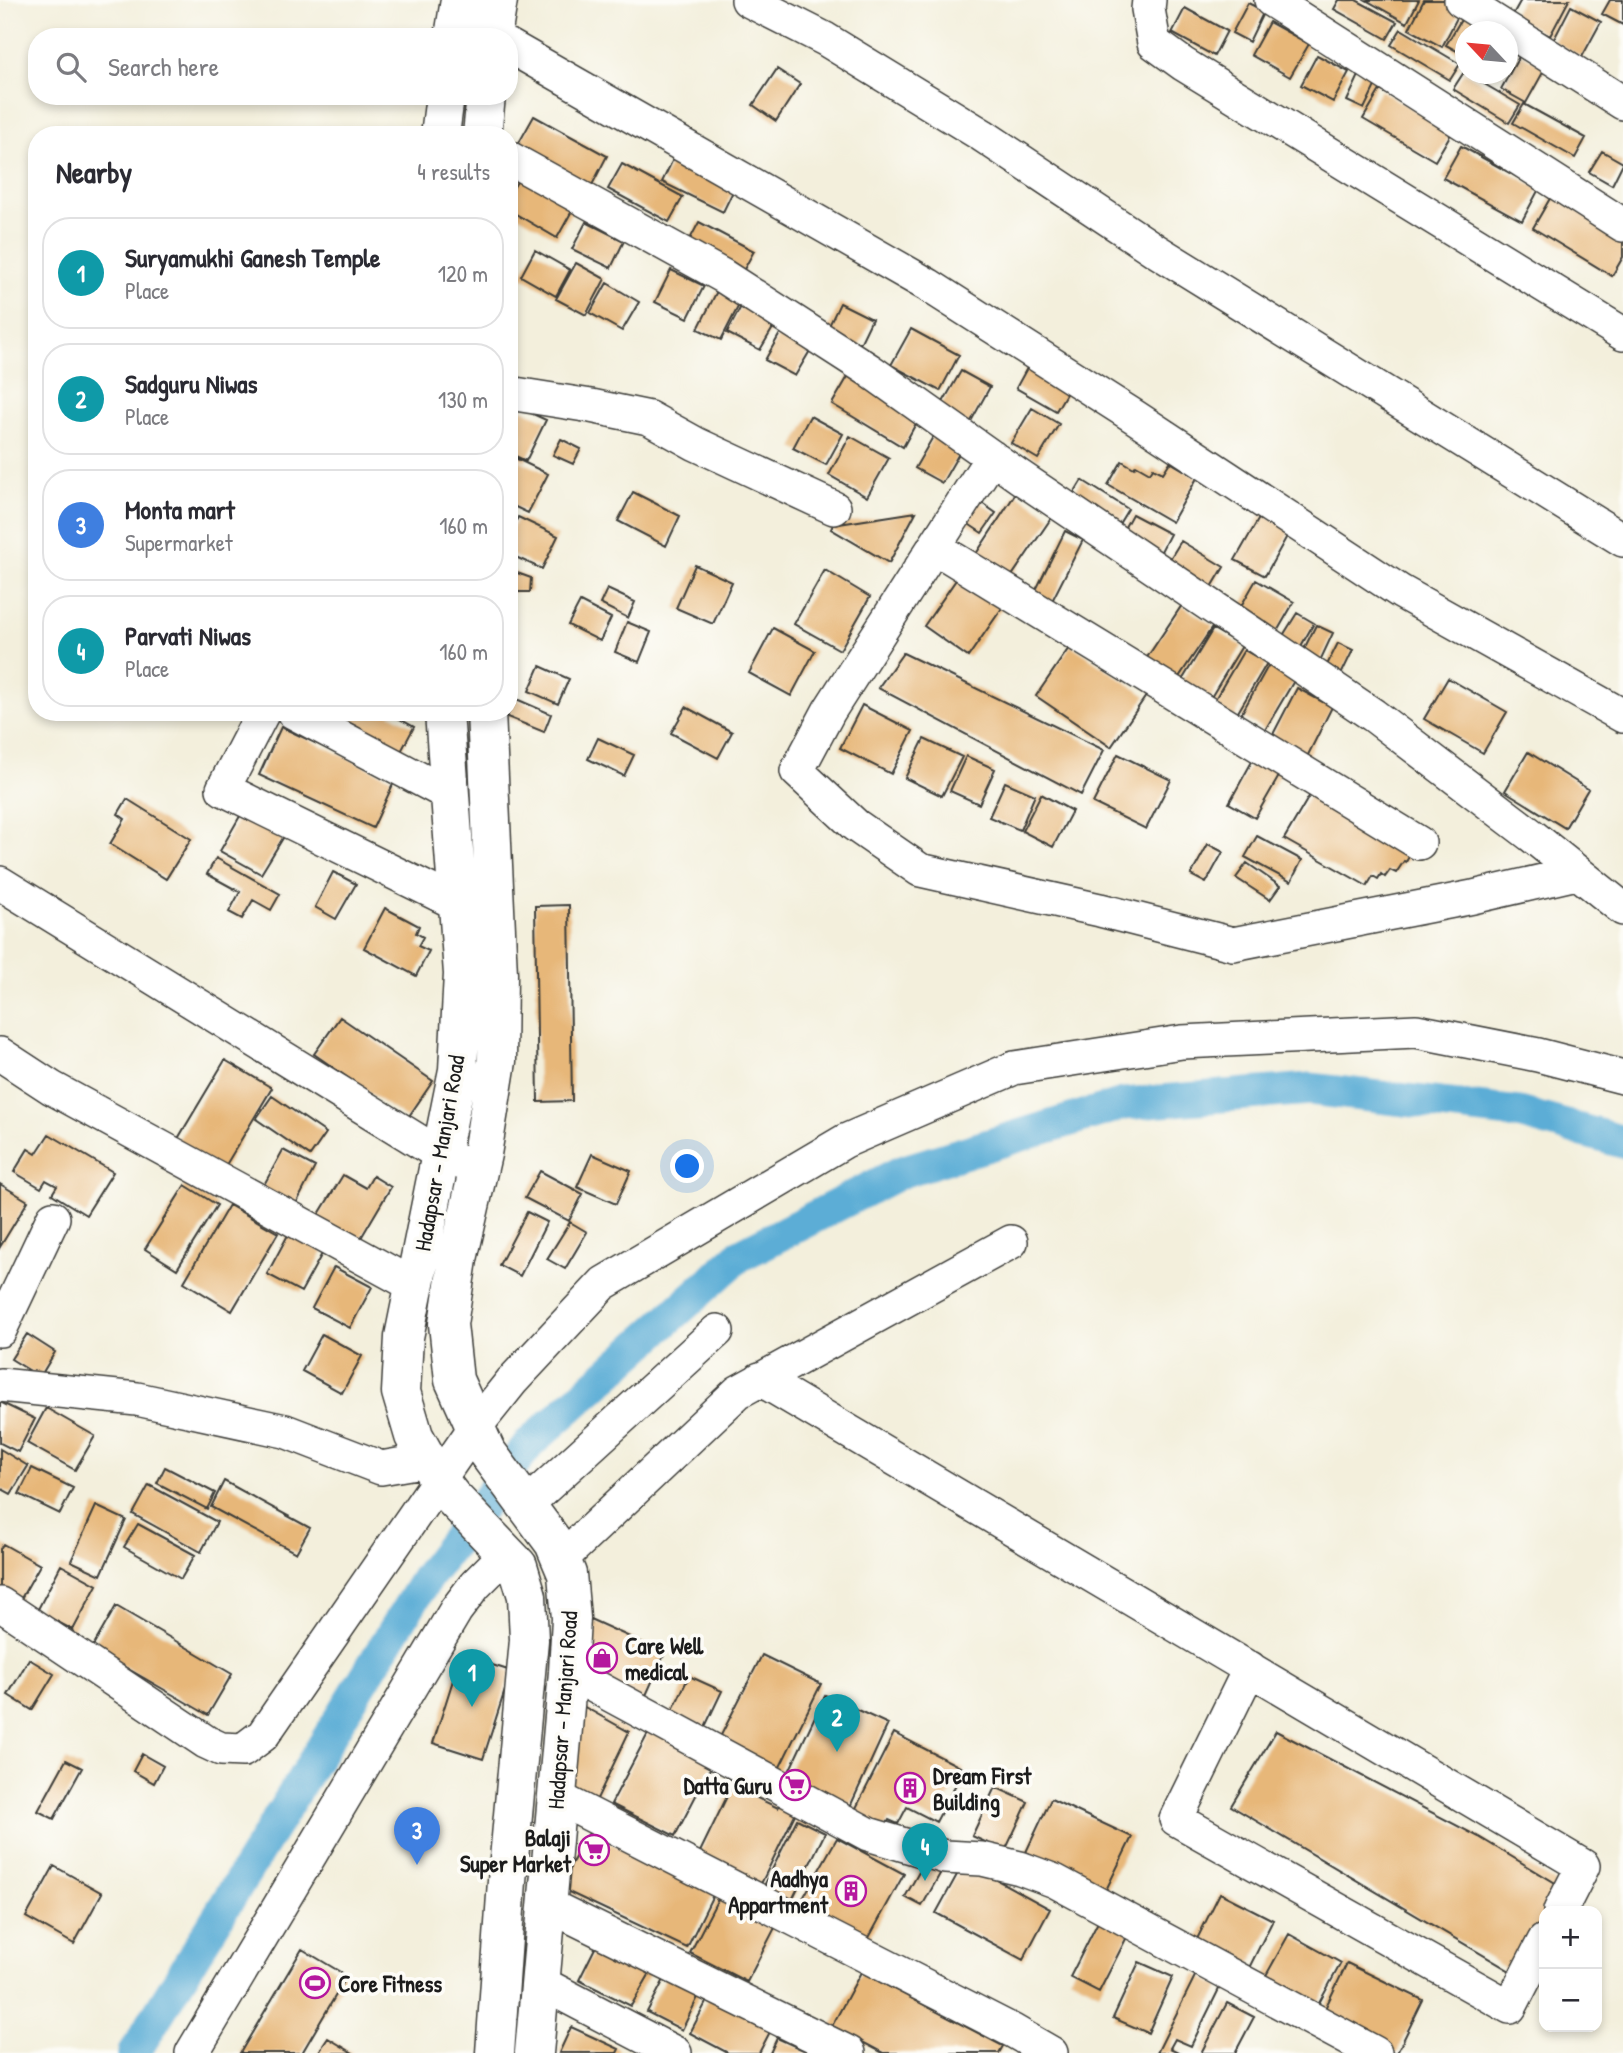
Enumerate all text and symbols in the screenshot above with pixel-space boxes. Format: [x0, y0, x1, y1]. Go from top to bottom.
north arrow [1455, 21, 1518, 84]
search box [28, 28, 518, 105]
icon: search [52, 48, 90, 86]
text: Search here [108, 49, 219, 84]
text: Nearby [56, 152, 132, 192]
text: 4 results [417, 156, 490, 187]
text: Suryamukhi Ganesh Temple [125, 240, 380, 275]
text: 1 [77, 258, 85, 289]
text: 120 m [438, 258, 488, 289]
text: Place [125, 275, 169, 306]
text: Sadguru Niwas [125, 366, 258, 401]
text: 2 [76, 384, 86, 415]
text: 130 m [438, 384, 488, 415]
text: Place [125, 401, 169, 432]
text: Monta mart [125, 492, 235, 527]
text: 3 [76, 510, 86, 541]
text: 160 m [439, 510, 488, 541]
text: Supermarket [125, 527, 233, 558]
text: Parvati Niwas [125, 618, 251, 653]
text: 4 [77, 636, 85, 667]
text: 160 m [439, 636, 488, 667]
text: Place [125, 653, 169, 684]
street label: Hadapsar - Manjari Road [406, 1052, 472, 1254]
your location [670, 1149, 704, 1183]
street label: Hadapsar - Manjari Road [540, 1610, 584, 1810]
place label: Care Well medical [625, 1630, 704, 1687]
shop icon: Care Well medical [585, 1641, 619, 1675]
pin: 1 [449, 1649, 495, 1707]
pin: 2 [814, 1694, 860, 1752]
place label: Dream First Building [933, 1760, 1032, 1818]
supermarket icon: Datta Guru [778, 1768, 812, 1802]
place label: Datta Guru [684, 1770, 773, 1801]
building icon: Dream First Building [893, 1771, 927, 1805]
pin: 3 [394, 1807, 440, 1865]
place label: Balaji Super Market [460, 1822, 572, 1880]
pin: 4 [902, 1823, 948, 1881]
supermarket icon: Balaji Super Market [577, 1833, 611, 1867]
place label: Aadhya Appartment [728, 1863, 829, 1921]
building icon: Aadhya Appartment [834, 1874, 868, 1908]
map controls [1539, 1906, 1602, 2032]
button: + [1539, 1906, 1602, 1969]
sports icon: Core Fitness [298, 1966, 332, 2000]
place label: Core Fitness [338, 1968, 442, 1999]
button: − [1539, 1969, 1602, 2032]

